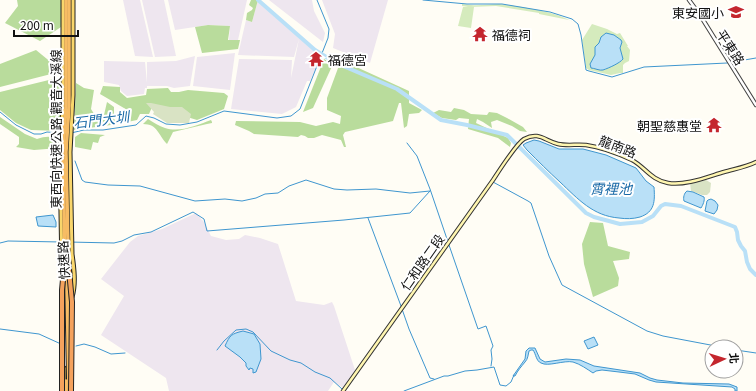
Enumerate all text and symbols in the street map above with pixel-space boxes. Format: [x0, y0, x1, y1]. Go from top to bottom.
place label: 東安國小 [672, 3, 724, 22]
school or university icon: 東安國小 [727, 3, 745, 21]
scale bar [14, 12, 78, 38]
text: 200 m [20, 16, 54, 33]
temple icon: 福德祠 [471, 25, 489, 43]
place label: 福德祠 [492, 25, 531, 44]
street label: 平東路 [712, 25, 750, 69]
street label: 東西向快速公路 觀音大溪線 [46, 50, 65, 208]
temple icon: 福德宮 [307, 50, 325, 68]
place label: 福德宮 [328, 50, 367, 69]
water label: 石門大圳 [72, 105, 132, 132]
place label: 朝聖慈惠堂 [637, 116, 702, 135]
temple icon: 朝聖慈惠堂 [705, 116, 723, 134]
street label: 龍南路 [596, 130, 640, 162]
water label: 霄裡池 [590, 178, 634, 198]
street label: 仁和路二段 [396, 230, 448, 294]
street label: 快速路 [52, 240, 74, 280]
north arrow [704, 339, 744, 379]
text: 北 [727, 352, 743, 364]

